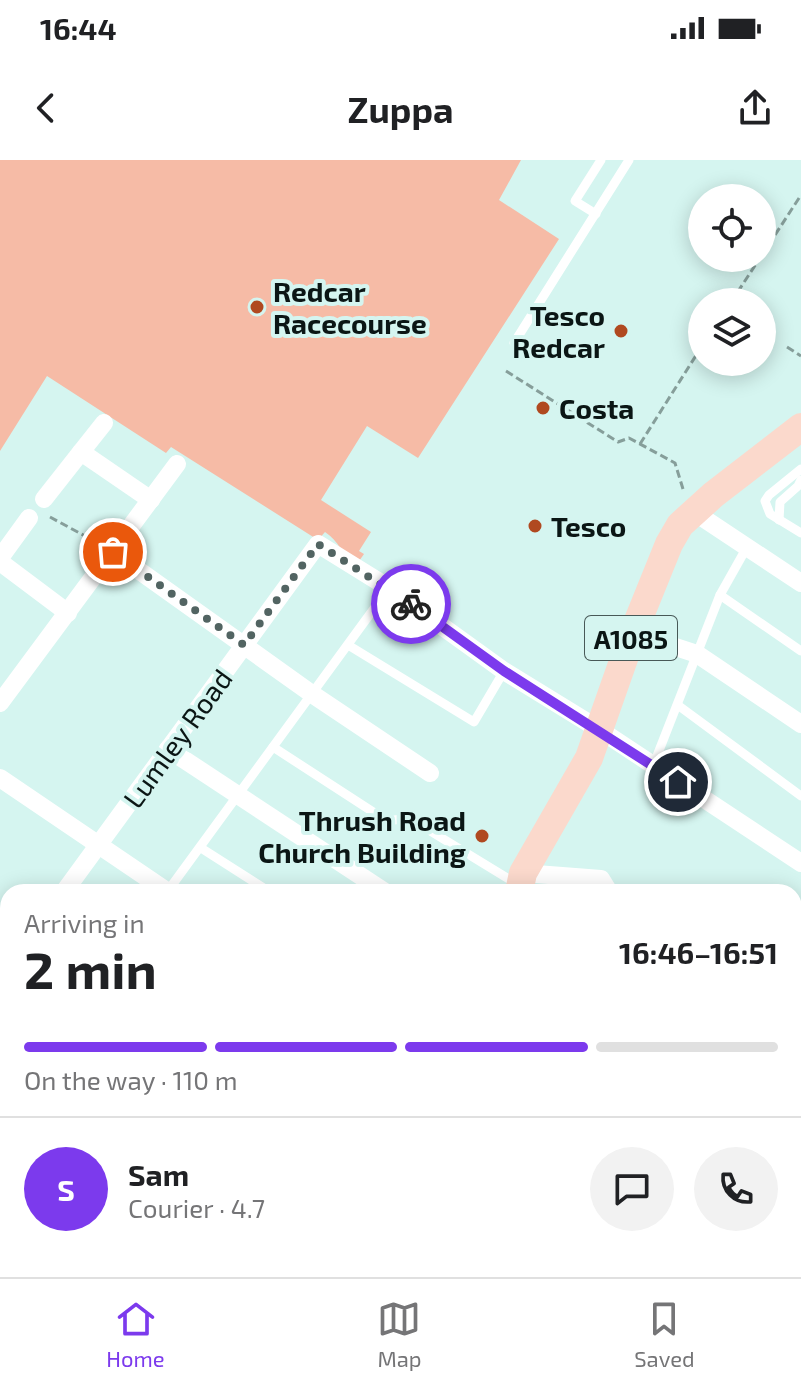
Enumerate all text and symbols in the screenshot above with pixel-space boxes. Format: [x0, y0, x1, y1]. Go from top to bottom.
text: 16:44 [40, 10, 117, 46]
icon: back [24, 86, 68, 130]
icon: share [733, 86, 777, 130]
text: Zuppa [347, 87, 454, 130]
map controls [688, 184, 776, 376]
button: locate [688, 184, 776, 272]
place label: Redcar Racecourse [273, 274, 427, 340]
button: layers [688, 288, 776, 376]
marker: Redcar Racecourse [248, 298, 266, 316]
place label: Tesco Redcar [512, 298, 605, 364]
marker: Tesco Redcar [612, 322, 630, 340]
place label: Costa [559, 391, 634, 425]
marker: Costa [534, 399, 552, 417]
place label: Tesco [551, 509, 626, 543]
marker: Tesco [526, 517, 544, 535]
pin [79, 518, 147, 586]
icon: bag [91, 530, 135, 574]
courier [371, 564, 451, 644]
icon: bike [389, 582, 433, 626]
road number: A1085 [585, 616, 677, 660]
street label: Lumley Road [115, 662, 239, 814]
pin [644, 748, 712, 816]
icon: home [656, 760, 700, 804]
place label: Thrush Road Church Building [258, 803, 466, 869]
marker: Thrush Road Church Building [473, 827, 491, 845]
text: Arriving in [24, 907, 145, 938]
text: 16:46–16:51 [619, 934, 778, 970]
text: 2 min [24, 937, 157, 999]
text: On the way · 110 m [24, 1064, 238, 1095]
button: chat [590, 1147, 674, 1231]
button: phone [694, 1147, 778, 1231]
text: Sam [128, 1156, 189, 1192]
text: S [57, 1171, 75, 1207]
text: Courier · 4.7 [128, 1192, 265, 1223]
tab: Home [106, 1297, 165, 1371]
tab: Map [377, 1297, 422, 1371]
tab: Saved [634, 1297, 695, 1371]

